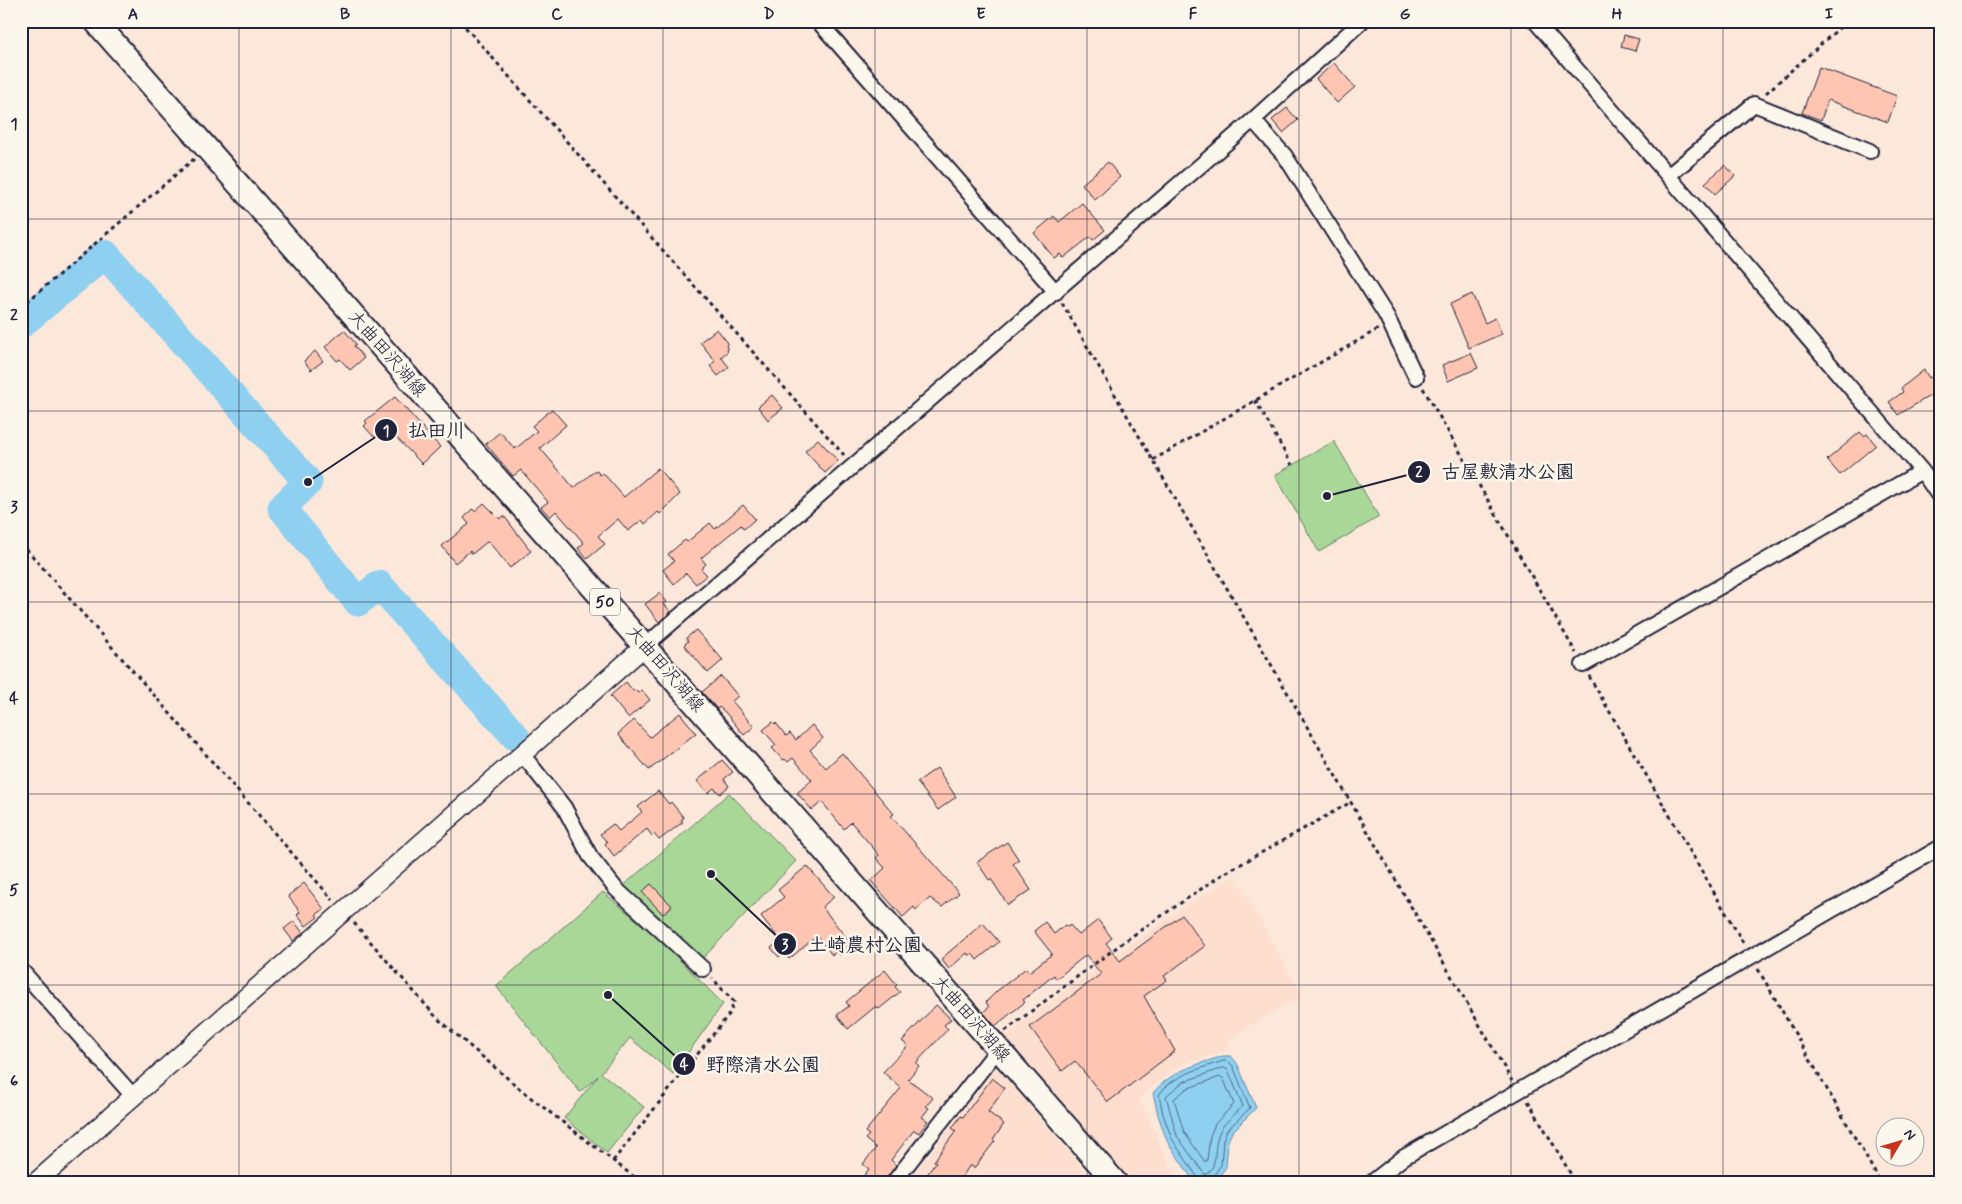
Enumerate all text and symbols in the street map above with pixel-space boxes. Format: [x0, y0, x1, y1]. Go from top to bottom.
text: A [128, 4, 138, 25]
text: B [340, 4, 350, 25]
text: C [551, 4, 563, 25]
text: D [763, 4, 775, 25]
text: E [976, 4, 986, 25]
text: F [1189, 4, 1198, 25]
text: G [1400, 4, 1411, 25]
text: H [1612, 4, 1623, 25]
text: I [1825, 4, 1834, 25]
text: 1 [10, 114, 18, 135]
text: 2 [10, 305, 18, 326]
street label: 大曲田沢湖線 [343, 305, 431, 403]
callout: 払田川 [374, 413, 476, 447]
text: 払田川 [408, 419, 466, 444]
text: 1 [383, 422, 389, 442]
callout: 古屋敷清水公園 [1406, 455, 1584, 489]
text: 古屋敷清水公園 [1441, 460, 1575, 485]
text: 2 [1415, 463, 1423, 483]
text: 3 [10, 497, 18, 518]
road number: 50 [590, 588, 620, 616]
street label: 大曲田沢湖線 [621, 620, 709, 718]
text: 4 [9, 688, 19, 709]
text: 5 [9, 880, 19, 901]
callout: 土崎農村公園 [773, 927, 932, 961]
text: 土崎農村公園 [808, 933, 922, 958]
text: 3 [782, 936, 789, 956]
street label: 大曲田沢湖線 [927, 970, 1015, 1068]
callout: 野際清水公園 [671, 1047, 830, 1081]
text: 野際清水公園 [706, 1053, 820, 1078]
text: 4 [680, 1055, 689, 1075]
text: 6 [10, 1071, 18, 1092]
north arrow [1874, 1116, 1924, 1166]
text: N [1899, 1125, 1919, 1144]

